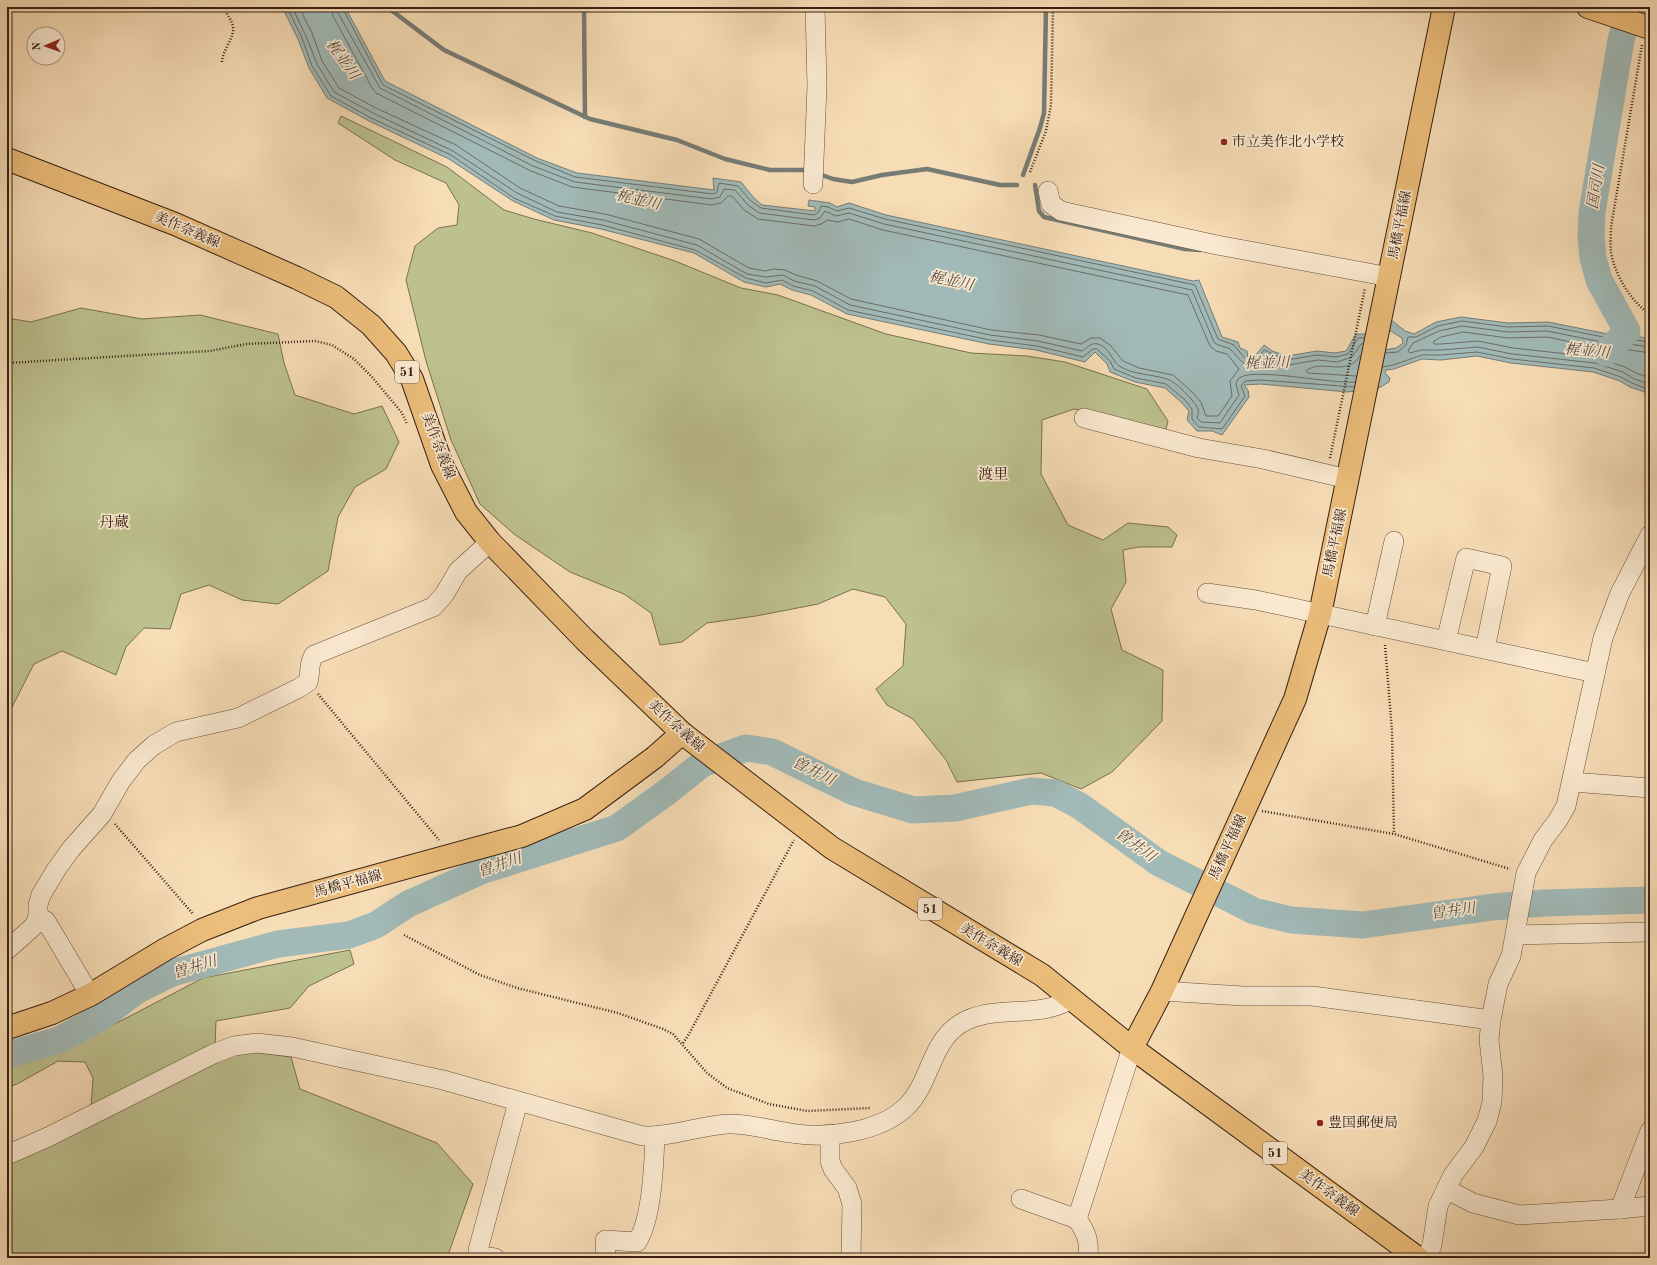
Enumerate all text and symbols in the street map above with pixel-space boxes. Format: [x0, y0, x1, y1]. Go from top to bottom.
north arrow [26, 26, 66, 66]
water label: 梶並川 [323, 36, 364, 84]
text: N [32, 41, 43, 51]
place label: 市立美作北小学校 [1232, 134, 1344, 149]
marker: 市立美作北小学校 [1219, 137, 1229, 147]
water label: 国司川 [1584, 161, 1608, 210]
water label: 梶並川 [614, 187, 664, 214]
street label: 馬橋平福線 [1385, 189, 1414, 261]
street label: 美作奈義線 [152, 209, 222, 250]
water label: 梶並川 [927, 268, 977, 294]
water label: 梶並川 [1564, 341, 1612, 362]
water label: 梶並川 [1244, 354, 1292, 372]
road number: 51 [395, 361, 419, 383]
street label: 美作奈義線 [419, 410, 458, 481]
district label: 渡里 [978, 466, 1008, 483]
street label: 馬橋平福線 [1320, 507, 1349, 579]
district label: 丹蔵 [99, 514, 129, 531]
street label: 美作奈義線 [645, 697, 707, 755]
water label: 曽井川 [789, 754, 839, 789]
street label: 馬橋平福線 [1206, 812, 1249, 882]
water label: 曽井川 [1112, 825, 1160, 866]
water label: 曽井川 [476, 849, 526, 880]
street label: 馬橋平福線 [312, 867, 384, 900]
road number: 51 [918, 898, 942, 920]
water label: 曽井川 [1429, 899, 1478, 923]
street label: 美作奈義線 [957, 920, 1025, 969]
water label: 曽井川 [171, 952, 221, 982]
place label: 豊国郵便局 [1328, 1115, 1398, 1130]
marker: 豊国郵便局 [1315, 1118, 1325, 1128]
road number: 51 [1263, 1142, 1287, 1164]
street label: 美作奈義線 [1297, 1166, 1362, 1219]

